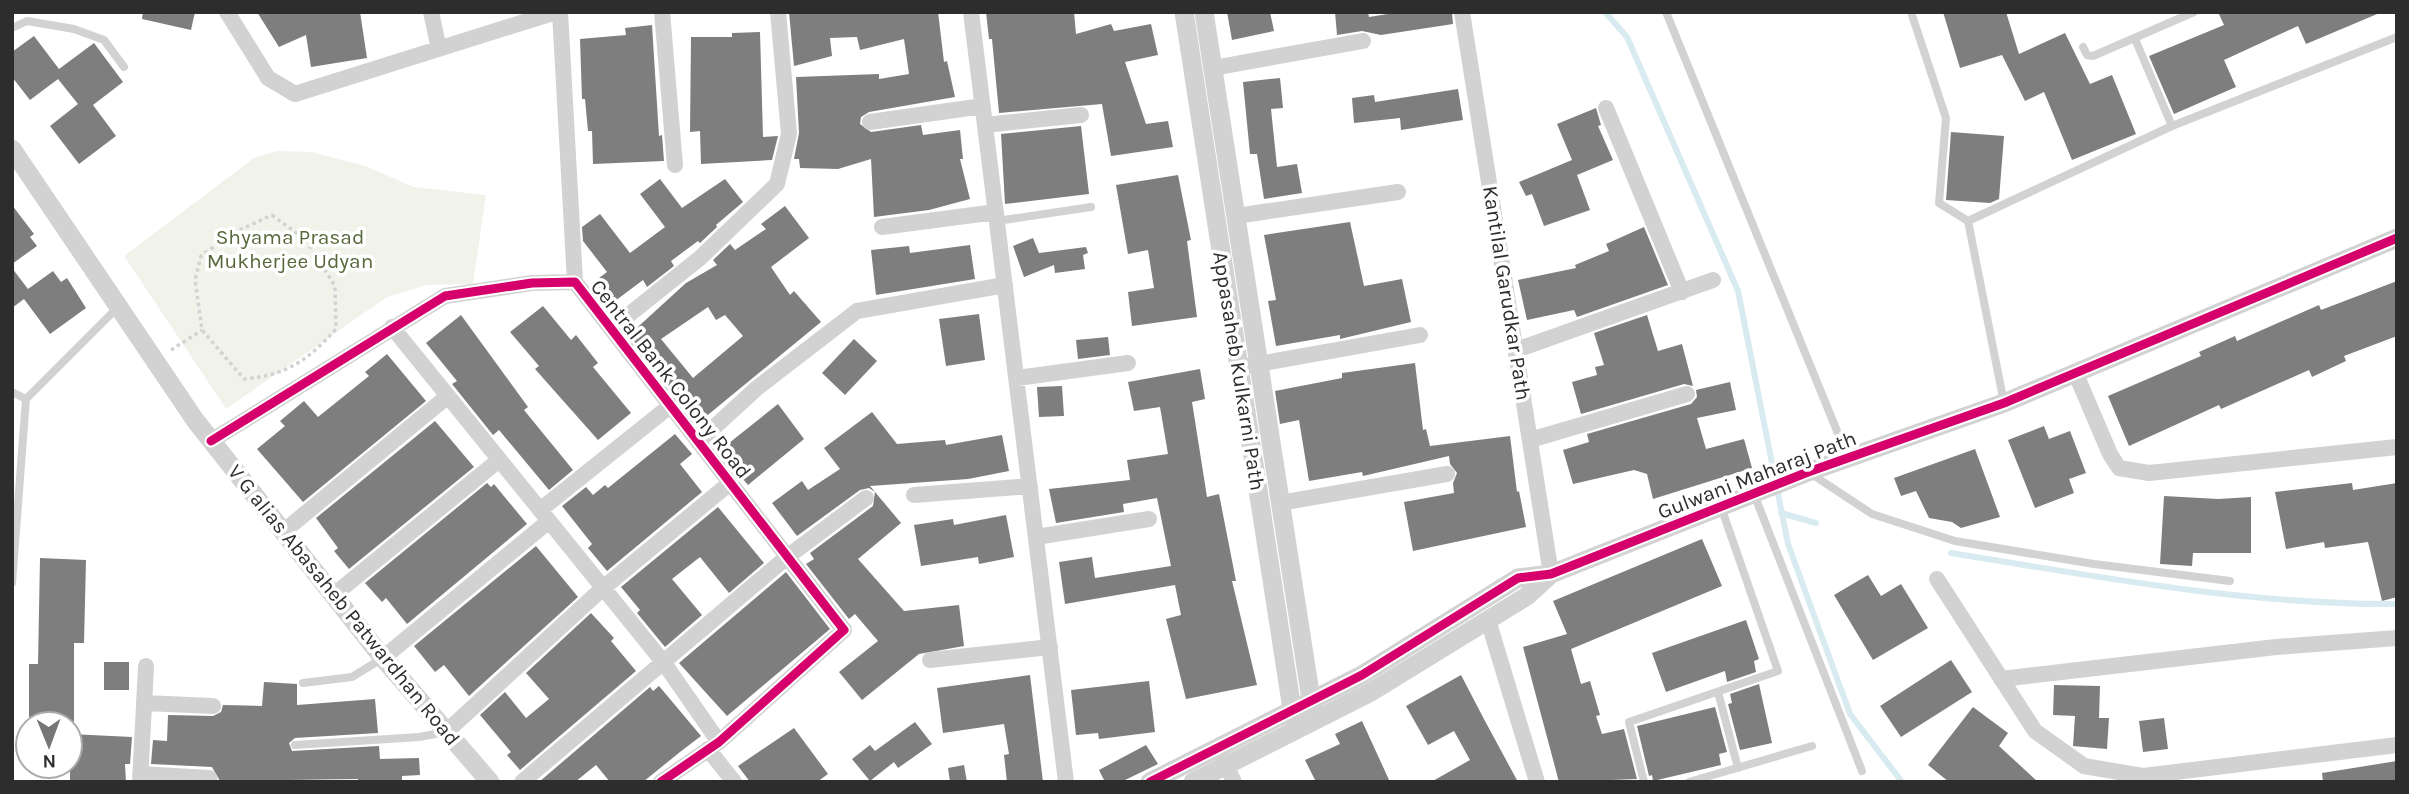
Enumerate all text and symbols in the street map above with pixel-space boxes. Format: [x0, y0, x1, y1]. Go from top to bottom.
street label: Kantilal Garudkar Path [1478, 184, 1536, 402]
park label: Shyama Prasad Mukherjee Udyan [207, 225, 373, 273]
street label: Appasaheb Kulkarni Path [1208, 250, 1270, 492]
street label: Central Bank Colony Road [586, 275, 756, 483]
street label: Gulwani Maharaj Path [1654, 426, 1860, 524]
street label: V G alias Abasaheb Patwardhan Road [223, 460, 465, 750]
north arrow [14, 710, 84, 780]
text: N [42, 750, 56, 772]

